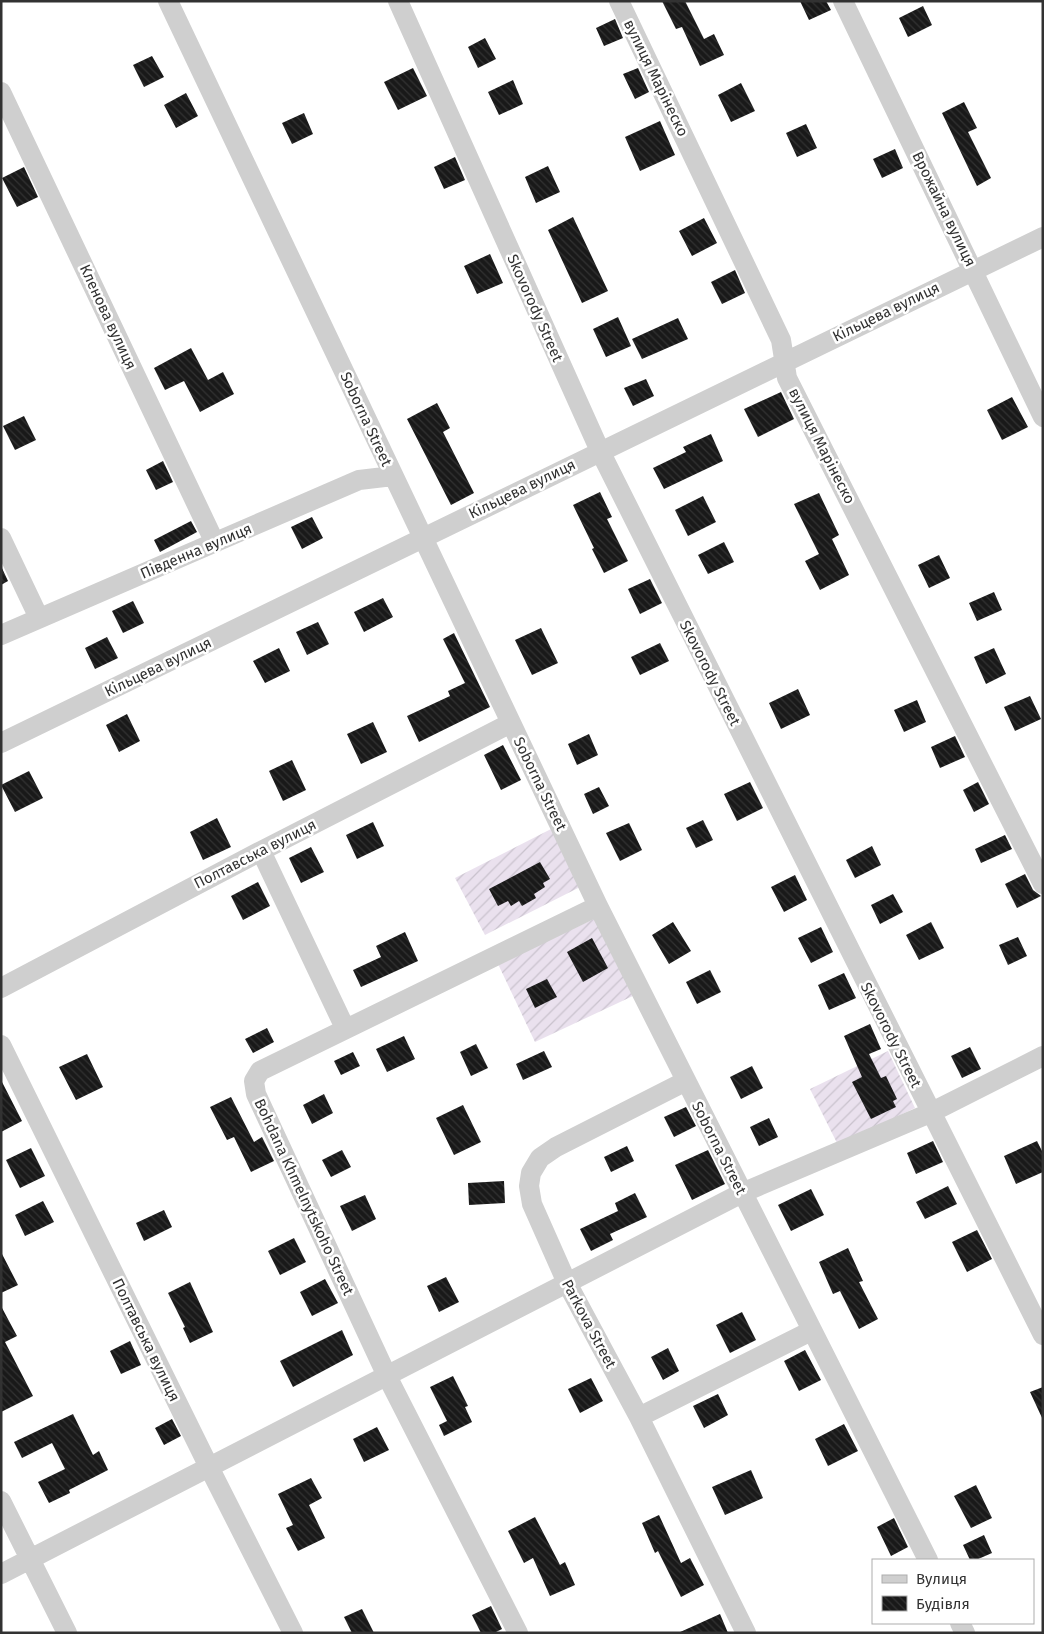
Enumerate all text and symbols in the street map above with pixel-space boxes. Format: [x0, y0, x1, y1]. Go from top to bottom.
street label: вулиця Марінеско [620, 17, 692, 139]
street label: Врожайна вулиця [908, 149, 980, 269]
street label: Skovorody Street [503, 252, 567, 365]
street label: Кленова вулиця [76, 262, 140, 372]
street label: Кільцева вулиця [830, 278, 942, 346]
street label: Soborna Street [336, 369, 396, 470]
street label: вулиця Марінеско [785, 385, 859, 507]
street label: Кільцева вулиця [466, 455, 578, 523]
street label: Південна вулиця [138, 519, 254, 583]
street label: Skovorody Street [676, 617, 745, 729]
street label: Кільцева вулиця [102, 633, 214, 701]
street label: Soborna Street [510, 734, 571, 834]
street label: Полтавська вулиця [191, 815, 319, 893]
street label: Skovorody Street [857, 979, 926, 1091]
street label: Bohdana Khmelnytskoho Street [250, 1096, 358, 1299]
street label: Soborna Street [688, 1098, 750, 1198]
street label: Полтавська вулиця [108, 1275, 184, 1405]
street label: Parkova Street [558, 1276, 620, 1372]
legend [872, 1559, 1034, 1624]
text: Вулиця [916, 1570, 967, 1588]
text: Будівля [916, 1595, 970, 1613]

